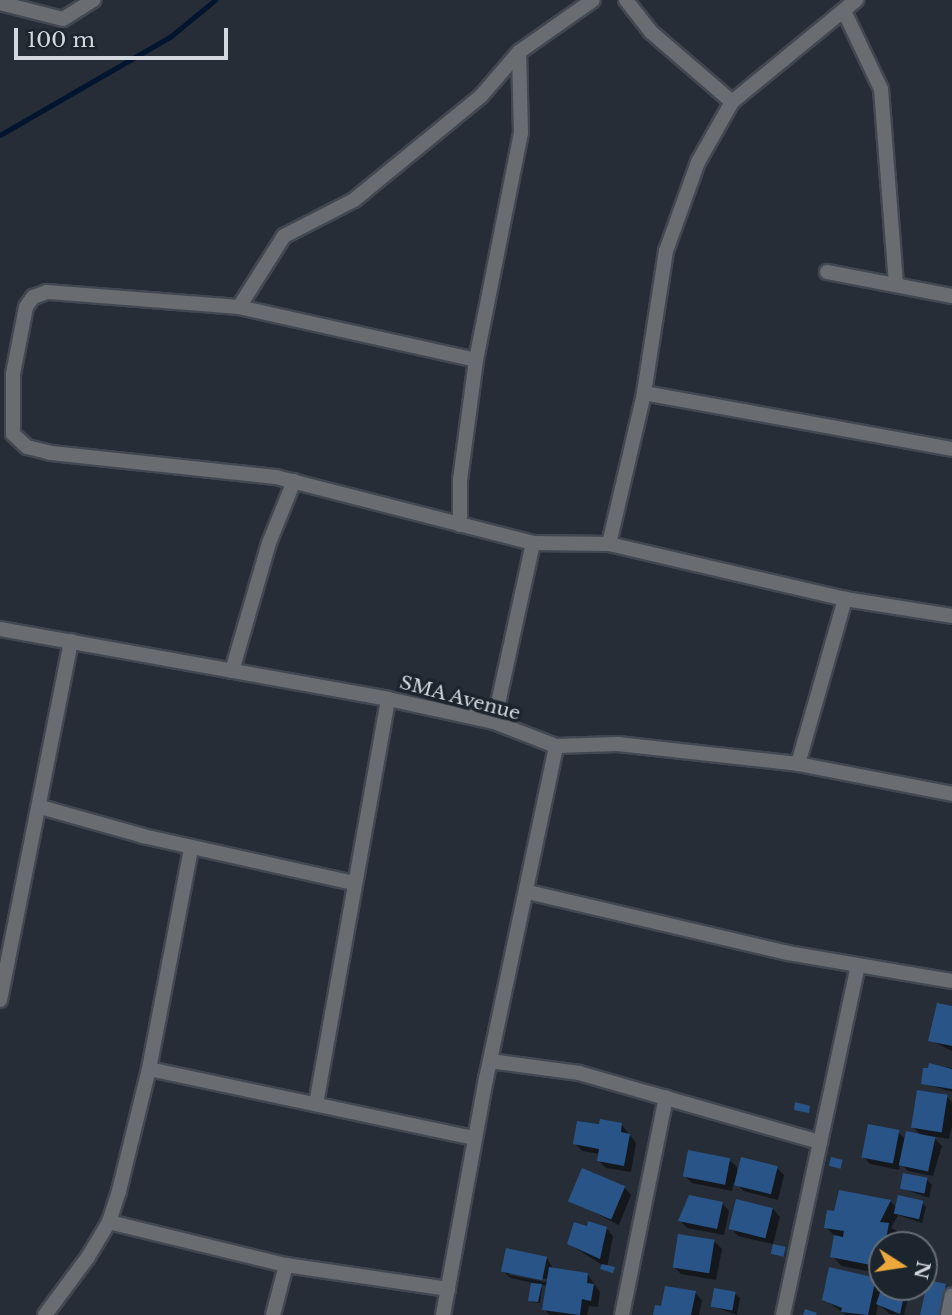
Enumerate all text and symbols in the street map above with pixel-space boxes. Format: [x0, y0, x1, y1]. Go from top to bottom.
scale bar [18, 14, 231, 58]
text: 100 m [27, 27, 95, 53]
street label: SMA Avenue [396, 671, 524, 725]
north arrow [868, 1231, 938, 1301]
text: N [909, 1259, 935, 1281]

